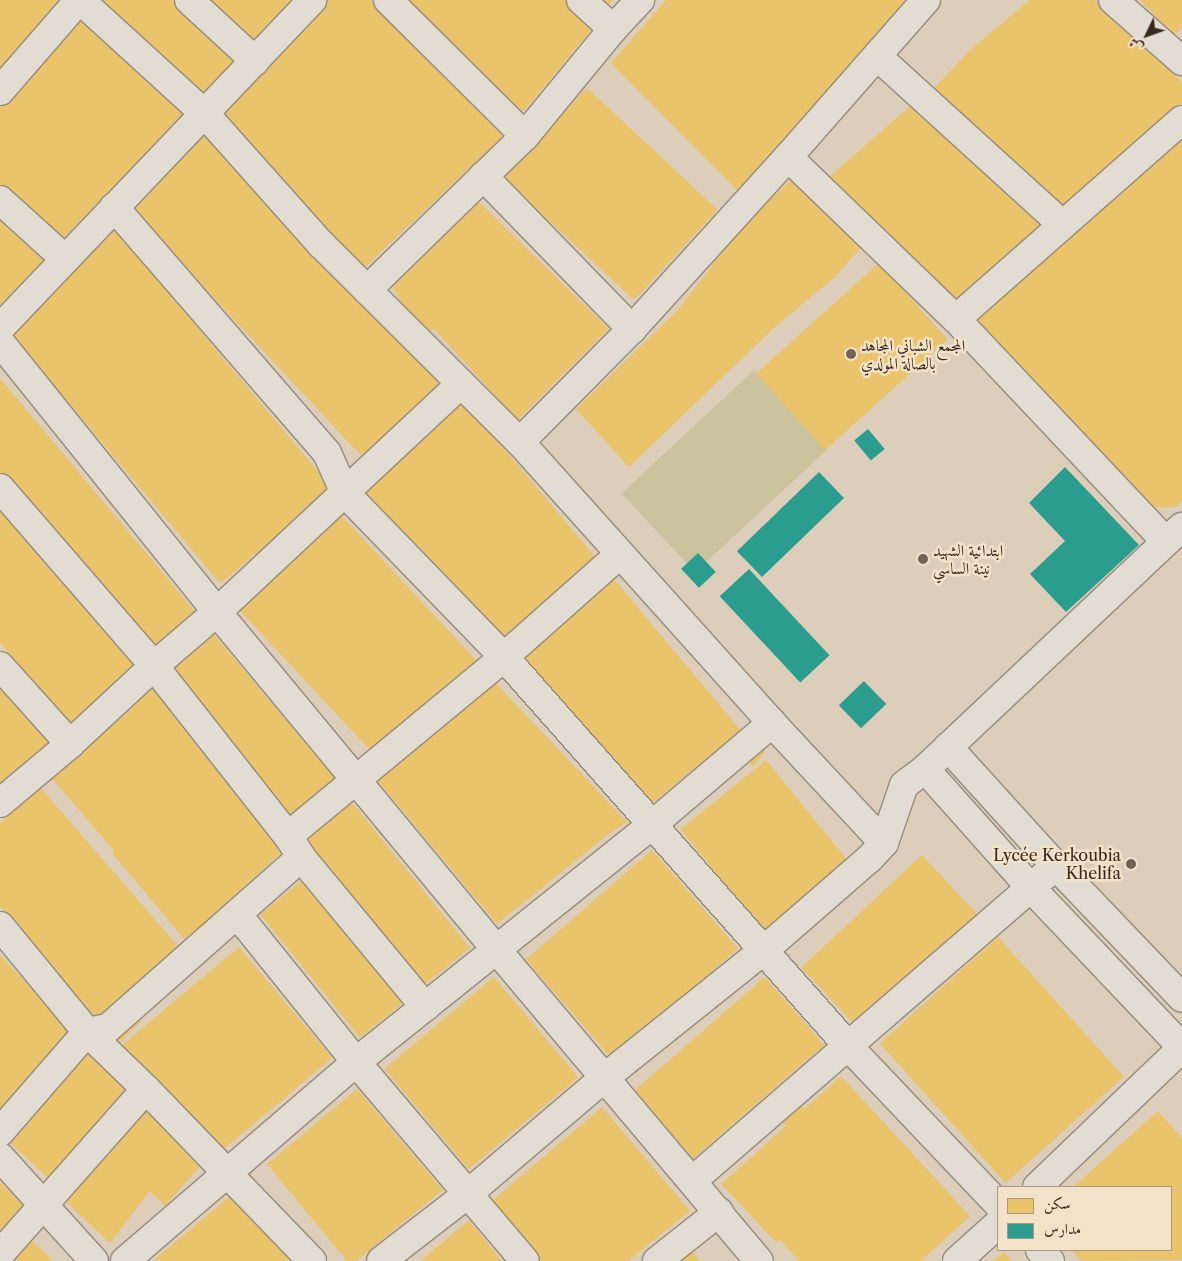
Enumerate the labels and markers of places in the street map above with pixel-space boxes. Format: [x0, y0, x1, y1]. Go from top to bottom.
place label: المجمع الشباني المجاهد بالصالة المولدي [861, 335, 965, 373]
marker: المجمع الشباني المجاهد بالصالة المولدي [845, 348, 857, 360]
place label: ابتدائية الشهيد نينة الساسي [933, 540, 1003, 578]
marker: ابتدائية الشهيد نينة الساسي [917, 553, 929, 565]
place label: Lycée Kerkoubia Khelifa [993, 845, 1121, 883]
marker: Lycée Kerkoubia Khelifa [1125, 858, 1137, 870]

